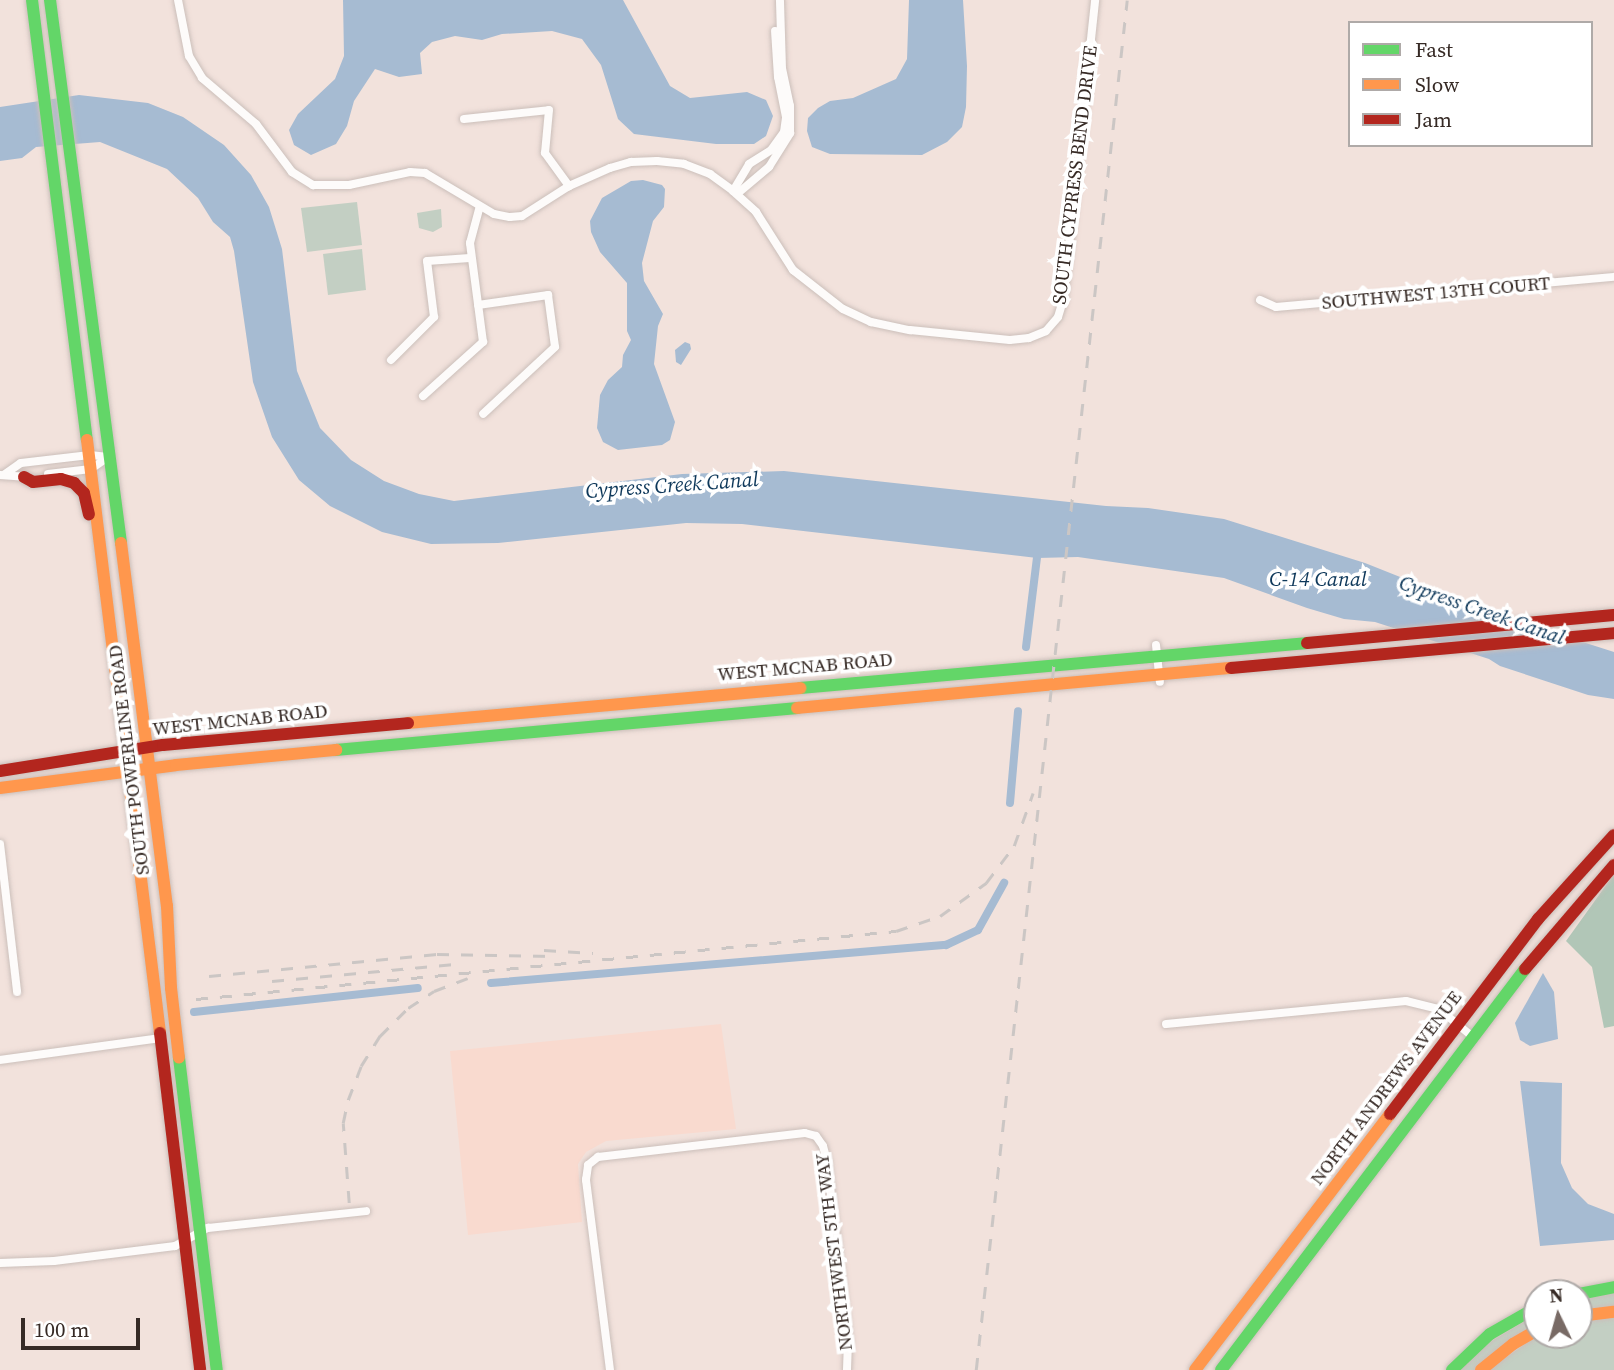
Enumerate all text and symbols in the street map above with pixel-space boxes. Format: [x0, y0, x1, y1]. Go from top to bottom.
legend [1348, 21, 1593, 147]
text: Fast [1415, 35, 1453, 64]
street label: SOUTH CYPRESS BEND DRIVE [1048, 44, 1102, 306]
text: Slow [1415, 70, 1459, 99]
text: Jam [1415, 105, 1452, 134]
street label: SOUTHWEST 13TH COURT [1321, 272, 1551, 314]
water label: Cypress Creek Canal [585, 466, 759, 504]
water label: C-14 Canal [1269, 566, 1367, 592]
water label: Cypress Creek Canal [1396, 570, 1568, 650]
street label: SOUTH POWERLINE ROAD [104, 644, 154, 876]
street label: WEST MCNAB ROAD [716, 648, 894, 686]
street label: WEST MCNAB ROAD [151, 699, 329, 741]
street label: NORTH ANDREWS AVENUE [1306, 986, 1466, 1190]
street label: NORTHWEST 5TH WAY [811, 1152, 857, 1352]
north arrow [1523, 1279, 1593, 1349]
text: N [1548, 1282, 1564, 1309]
scale bar [24, 1304, 144, 1348]
text: 100 m [34, 1315, 89, 1344]

